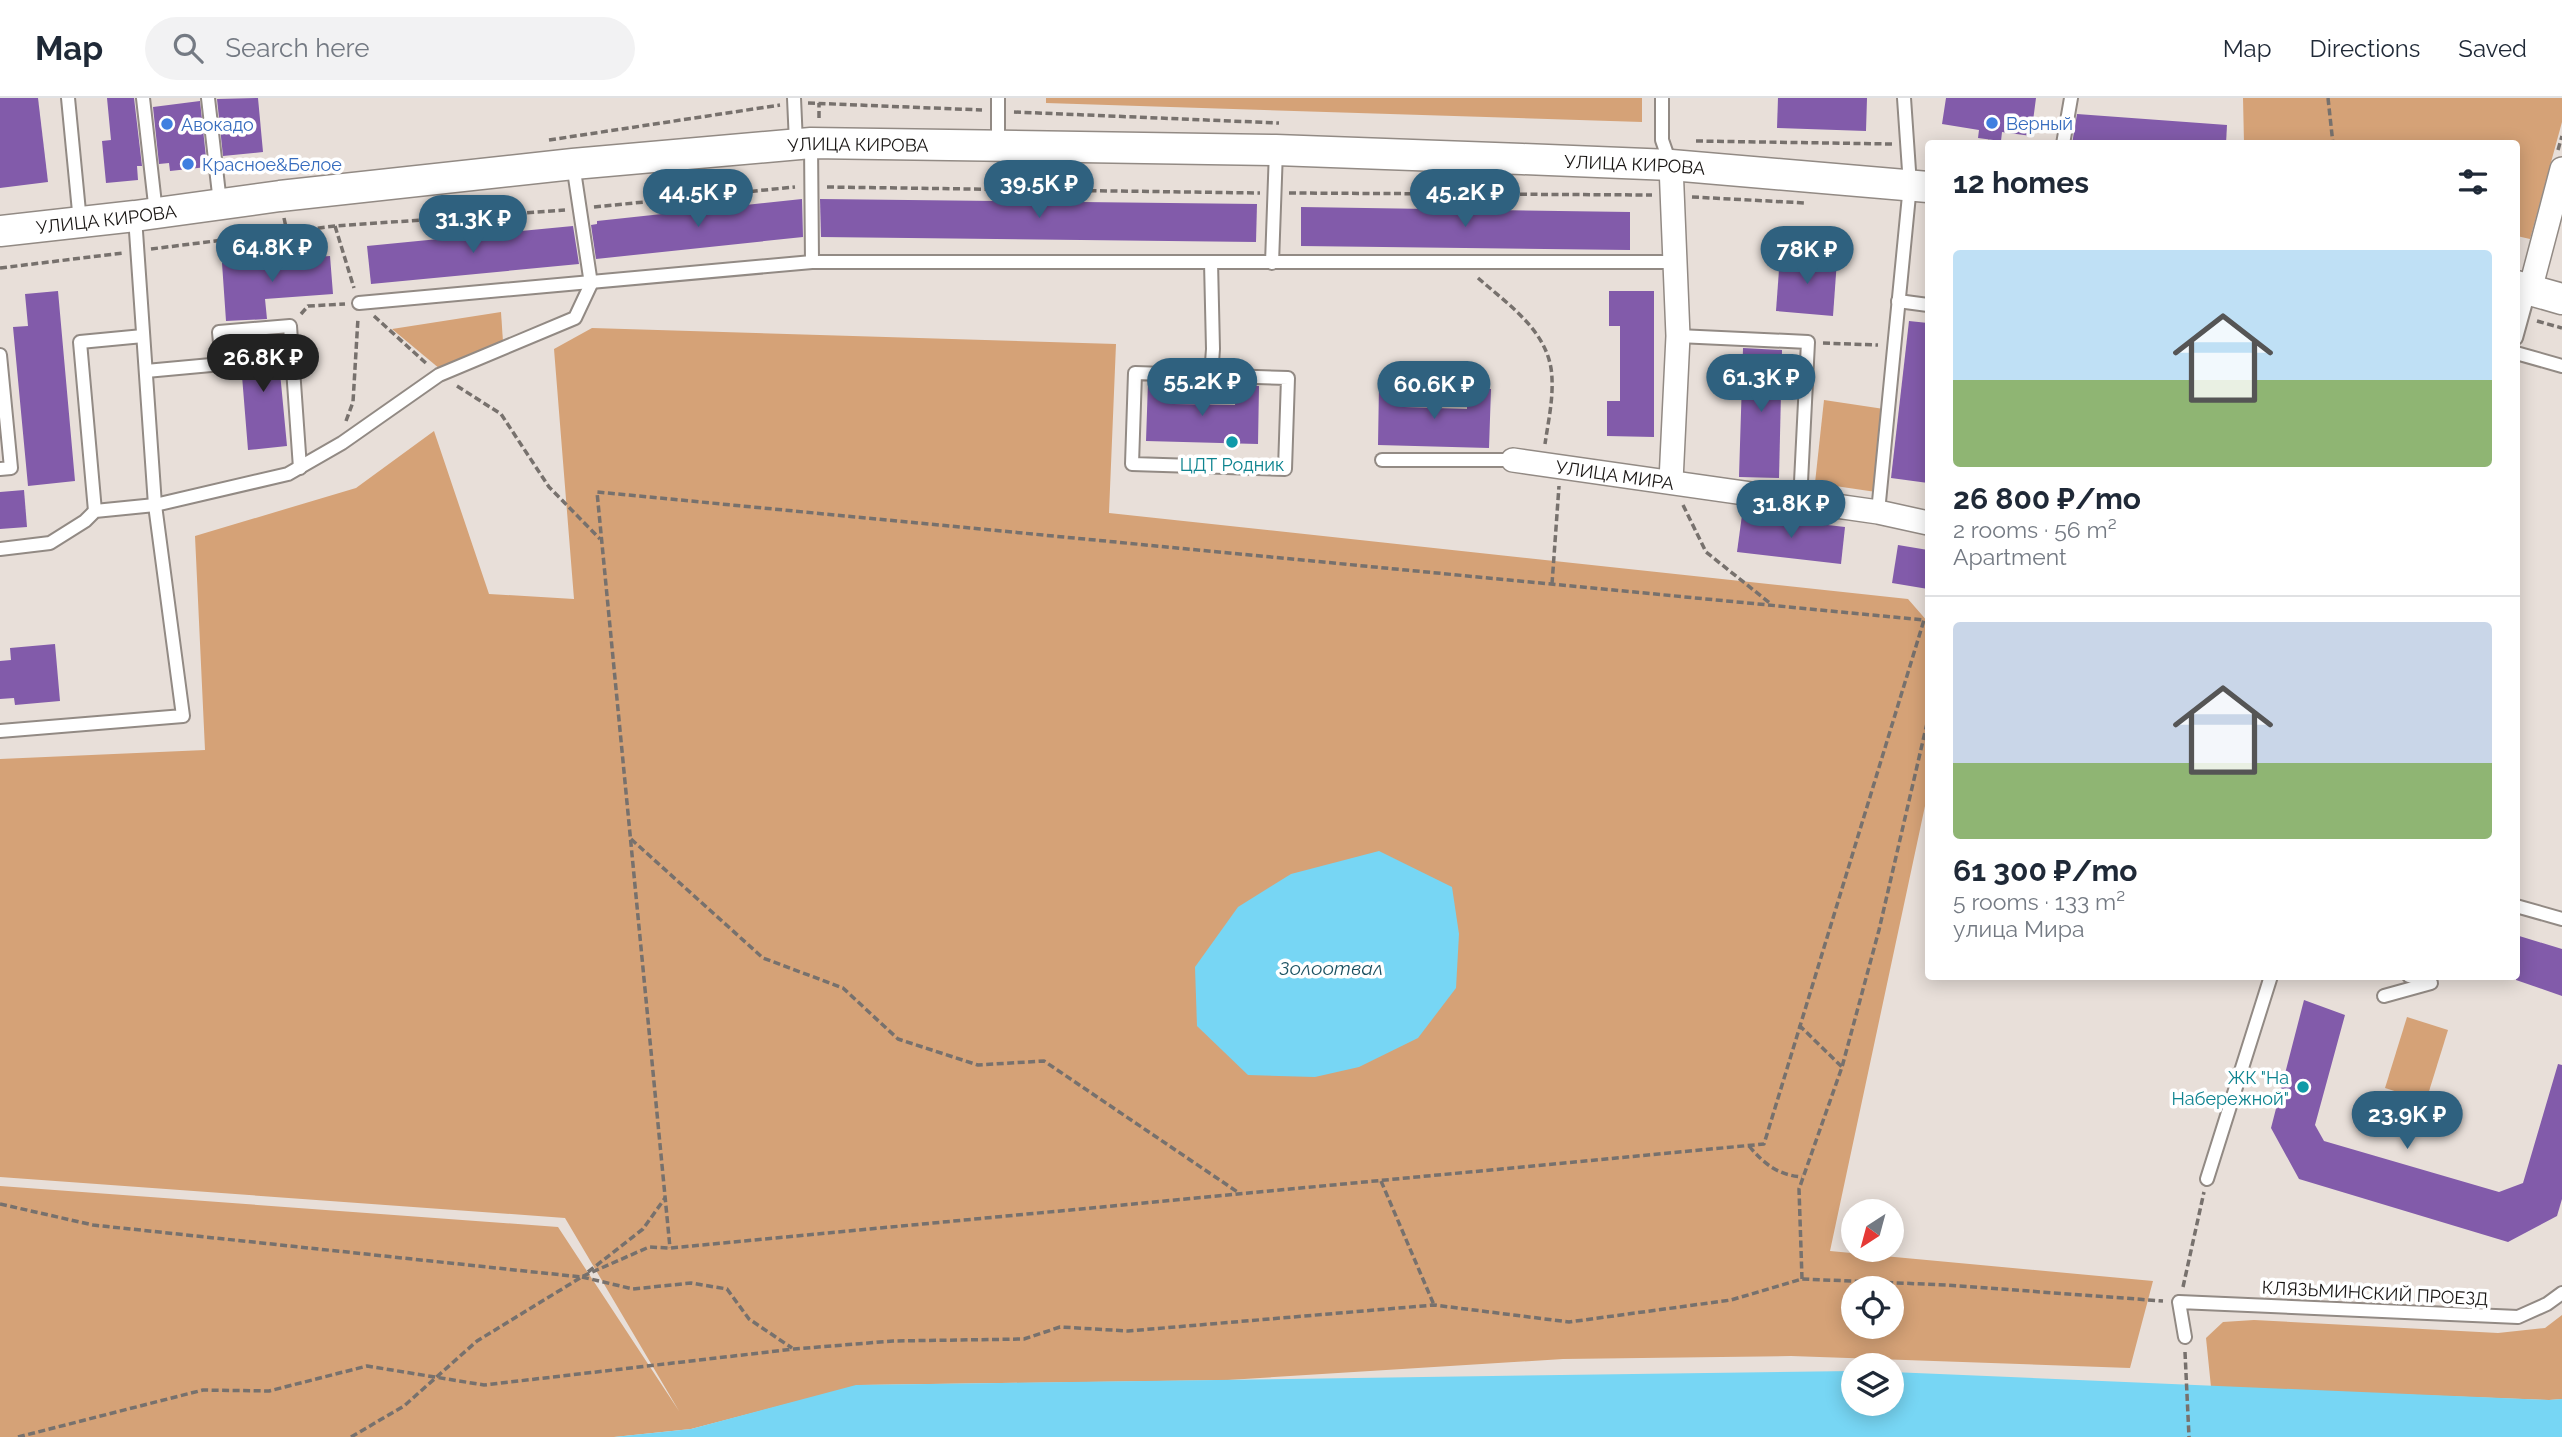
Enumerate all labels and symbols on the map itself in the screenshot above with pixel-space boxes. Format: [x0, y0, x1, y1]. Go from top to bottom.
place label: Верный [2006, 113, 2073, 134]
place label: Авокадо [181, 114, 254, 135]
marker: Верный [1984, 115, 2000, 131]
marker: Авокадо [159, 116, 175, 132]
street label: УЛИЦА КИРОВА [787, 132, 929, 156]
street label: УЛИЦА КИРОВА [1564, 150, 1706, 178]
place label: Красное&Белое [202, 154, 342, 175]
marker: Красное&Белое [180, 156, 196, 172]
pin: 39.5K ₽ [974, 160, 1104, 220]
pin: 44.5K ₽ [633, 170, 763, 229]
pin: 45.2K ₽ [1400, 170, 1530, 229]
pin: 31.3K ₽ [408, 195, 538, 255]
street label: УЛИЦА КИРОВА [35, 200, 178, 237]
pin: 64.8K ₽ [207, 225, 337, 284]
pin: 78K ₽ [1758, 226, 1856, 286]
pin: 26.8K ₽ [198, 334, 328, 394]
pin: 61.3K ₽ [1696, 354, 1826, 414]
pin: 55.2K ₽ [1137, 358, 1267, 418]
pin: 60.6K ₽ [1369, 362, 1499, 421]
marker: ЦДТ Родник [1224, 434, 1240, 450]
place label: ЦДТ Родник [1180, 454, 1284, 475]
street label: УЛИЦА МИРА [1554, 456, 1675, 493]
pin: 31.8K ₽ [1726, 480, 1856, 540]
water label: Золоотвал [1279, 957, 1383, 979]
place label: ЖК "На Набережной" [2171, 1067, 2289, 1109]
marker: ЖК "На Набережной" [2295, 1079, 2311, 1095]
pin: 23.9K ₽ [2342, 1091, 2472, 1151]
north arrow [1841, 1199, 1904, 1262]
street label: КЛЯЗЬМИНСКИЙ ПРОЕЗД [2261, 1277, 2489, 1309]

